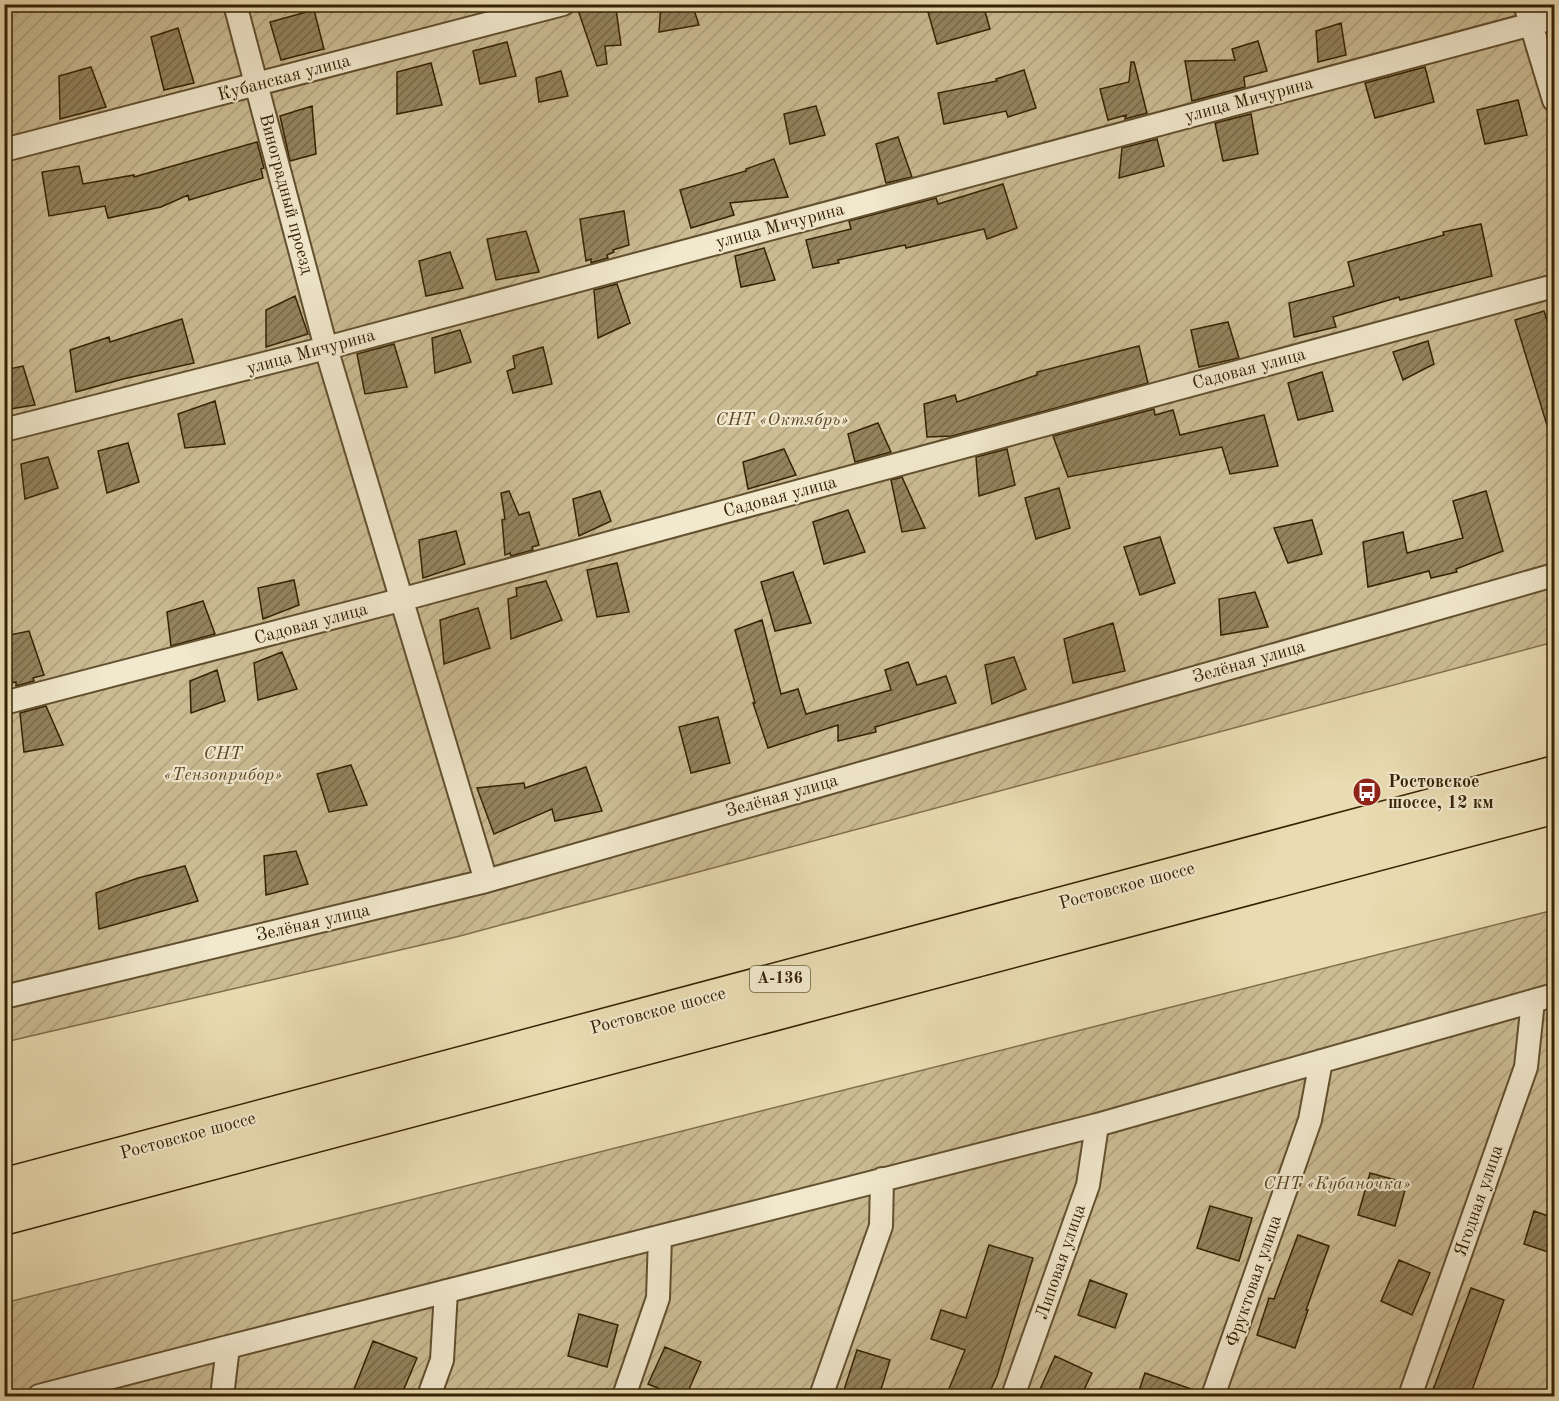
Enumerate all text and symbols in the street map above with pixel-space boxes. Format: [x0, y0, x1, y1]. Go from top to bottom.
street label: Кубанская улица [216, 52, 352, 104]
street label: улица Мичурина [1183, 74, 1315, 126]
street label: Виноградный проезд [256, 112, 316, 276]
street label: улица Мичурина [714, 200, 846, 252]
street label: улица Мичурина [245, 326, 377, 378]
street label: Садовая улица [1190, 345, 1308, 393]
park label: СНТ «Октябрь» [716, 411, 849, 429]
street label: Садовая улица [721, 473, 839, 521]
street label: Садовая улица [252, 600, 370, 648]
street label: Зелёная улица [1191, 637, 1307, 687]
park label: СНТ «Тензоприбор» [164, 745, 282, 784]
street label: Зелёная улица [724, 771, 840, 821]
place label: Ростовское шоссе, 12 км [1388, 773, 1494, 812]
bus stop icon: Ростовское шоссе, 12 км [1351, 776, 1383, 808]
street label: Ростовское шоссе [1057, 859, 1197, 913]
street label: Зелёная улица [254, 901, 372, 945]
road number: А-136 [750, 966, 810, 992]
street label: Ростовское шоссе [588, 984, 728, 1038]
street label: Ростовское шоссе [118, 1109, 258, 1163]
street label: Ягодная улица [1451, 1143, 1507, 1259]
park label: СНТ «Кубаночка» [1263, 1175, 1411, 1193]
street label: Липовая улица [1033, 1202, 1089, 1322]
street label: Фруктовая улица [1223, 1213, 1285, 1349]

